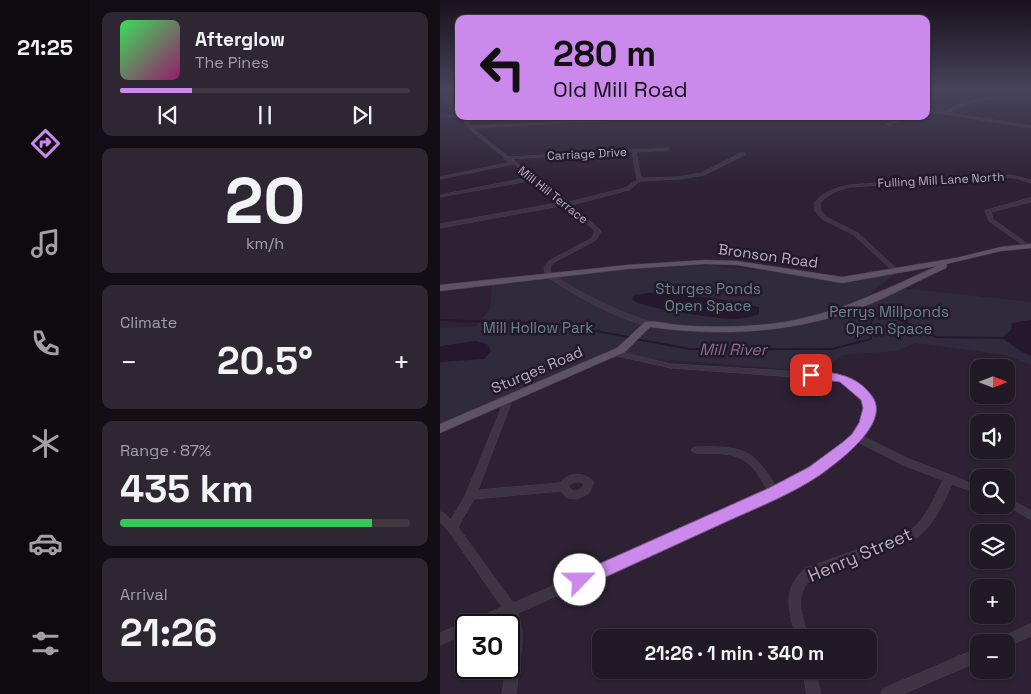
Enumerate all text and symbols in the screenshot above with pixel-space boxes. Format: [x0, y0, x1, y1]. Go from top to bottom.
text: Afterglow [195, 27, 285, 52]
text: 280 m [553, 32, 656, 76]
text: 21:25 [17, 33, 73, 61]
icon: left [470, 35, 535, 100]
text: The Pines [195, 52, 269, 73]
text: Old Mill Road [553, 75, 688, 103]
icon: previous [154, 101, 182, 129]
icon: pause [251, 101, 279, 129]
icon: next [348, 101, 376, 129]
icon: directions [28, 126, 63, 161]
street label: Carriage Drive [547, 144, 627, 164]
text: 20 [225, 159, 305, 242]
street label: Mill Hill Terrace [515, 163, 591, 227]
street label: Fulling Mill Lane North [877, 169, 1005, 191]
icon: music [28, 226, 63, 261]
text: km/h [246, 233, 284, 254]
street label: Bronson Road [717, 239, 819, 272]
park label: Sturges Ponds Open Space [655, 279, 761, 315]
park label: Perrys Millponds Open Space [829, 302, 949, 338]
text: Climate [120, 312, 177, 333]
park label: Mill Hollow Park [483, 318, 593, 337]
icon: phone [28, 326, 63, 361]
text: 20.5° [217, 337, 313, 385]
water label: Mill River [699, 339, 769, 360]
street label: Sturges Road [488, 342, 586, 397]
text: − [120, 344, 137, 380]
text: + [393, 344, 410, 380]
pin [790, 354, 832, 396]
north arrow [970, 359, 1015, 404]
map controls [970, 359, 1015, 679]
icon: arrive [797, 361, 825, 389]
button: sound [970, 414, 1015, 459]
icon: climate [28, 426, 63, 461]
text: Range · 87% [120, 440, 211, 461]
text: 435 km [120, 465, 254, 513]
button: search [970, 469, 1015, 514]
street label: Henry Street [804, 522, 915, 587]
button: layers [970, 524, 1015, 569]
icon: car [28, 526, 63, 561]
position arrow [553, 553, 605, 605]
button: + [970, 579, 1015, 624]
text: Arrival [120, 584, 168, 605]
text: 21:26 [120, 609, 217, 657]
speed limit sign: 30 [455, 614, 520, 679]
icon: filters [28, 626, 63, 661]
button: − [970, 634, 1015, 679]
text: 21:26 · 1 min · 340 m [645, 641, 824, 666]

